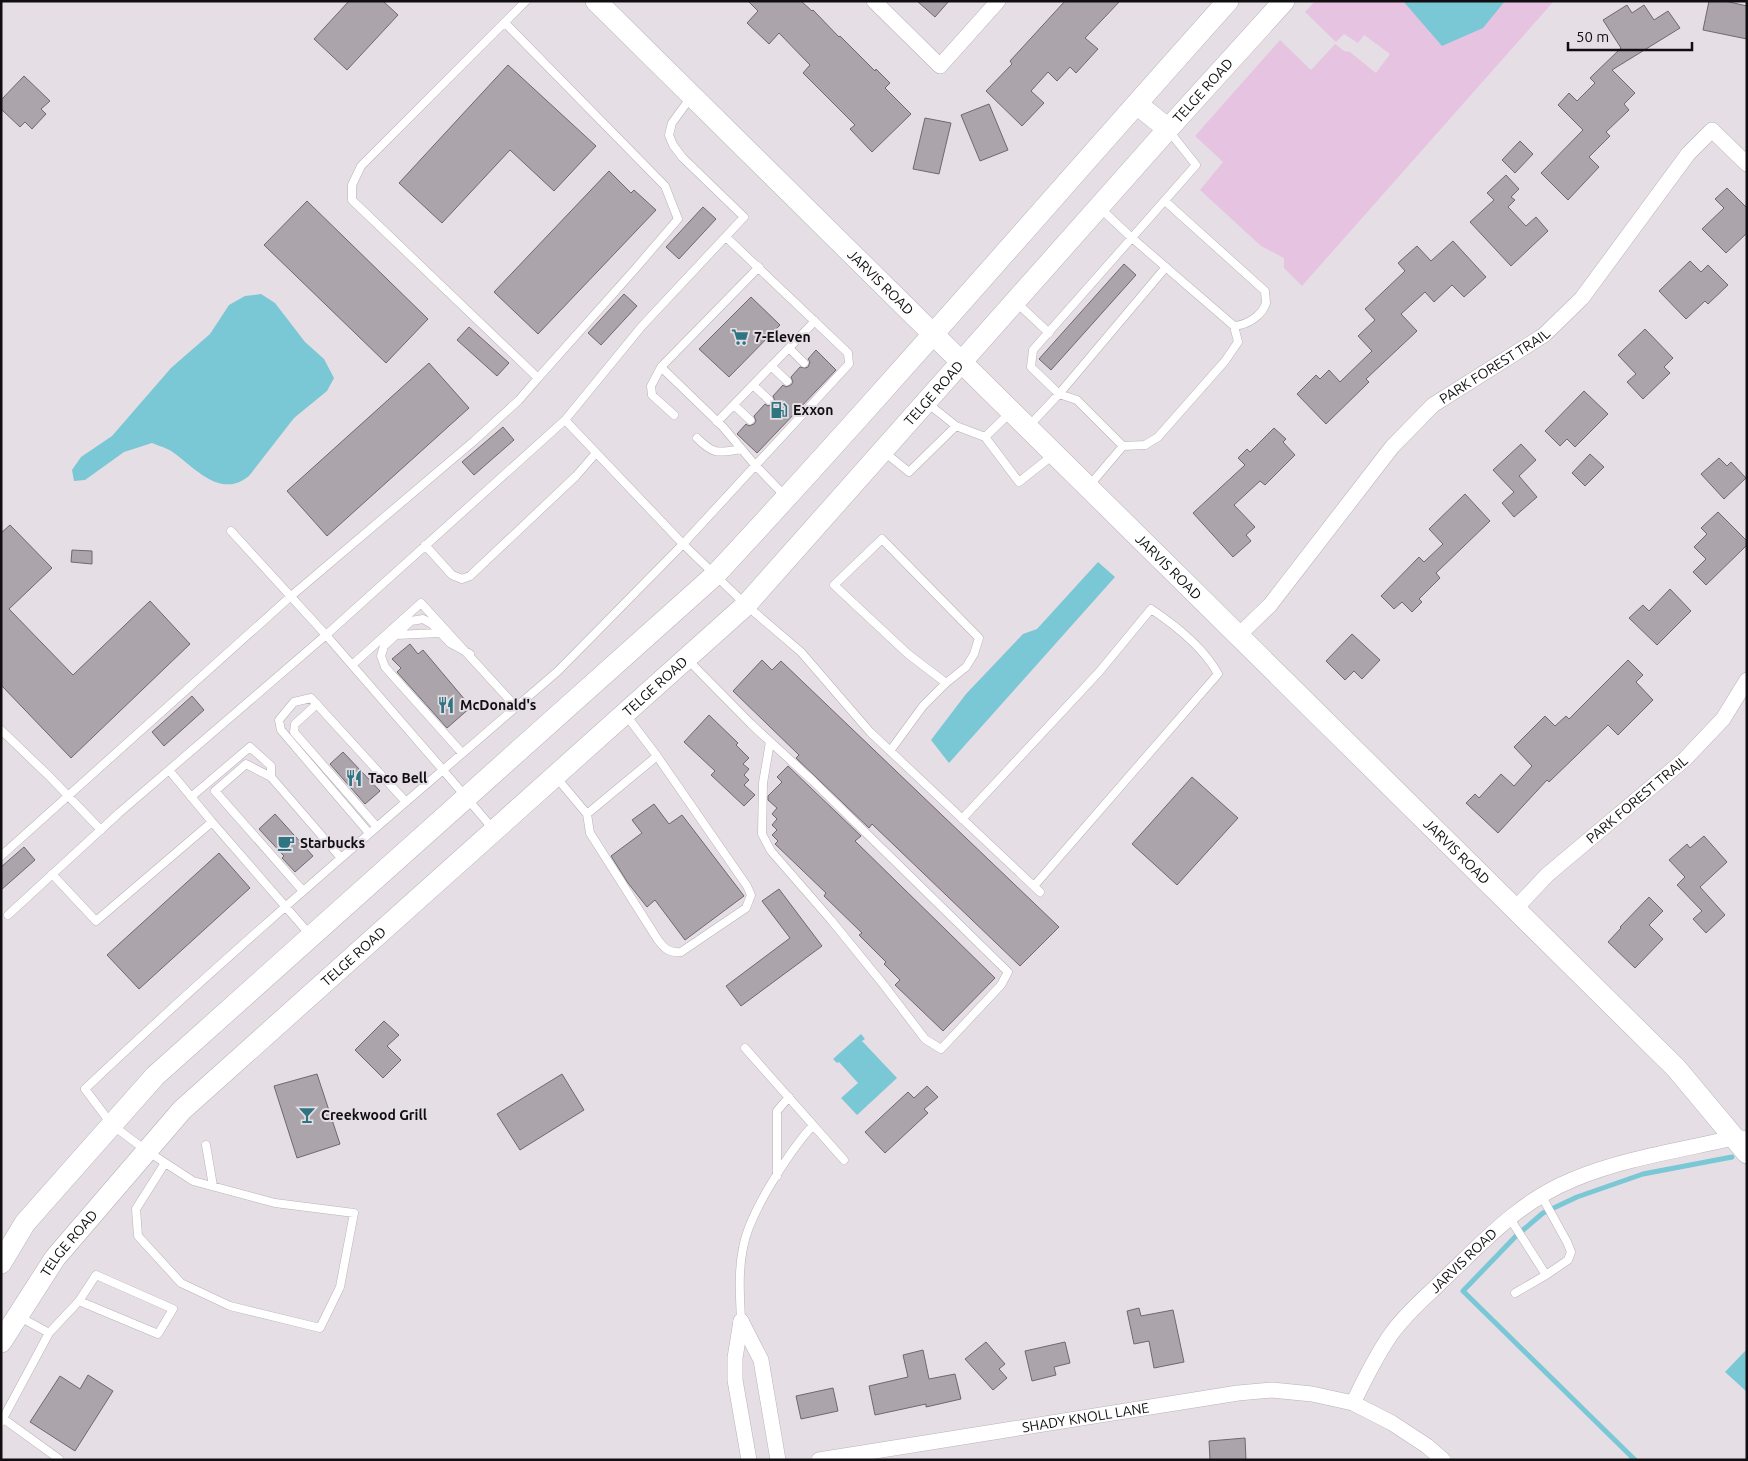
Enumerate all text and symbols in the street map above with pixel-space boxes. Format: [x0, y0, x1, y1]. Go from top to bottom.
scale bar [1568, 20, 1692, 52]
text: 50 m [1576, 28, 1609, 45]
street label: TELGE ROAD [1170, 55, 1236, 126]
street label: JARVIS ROAD [844, 246, 917, 318]
street label: PARK FOREST TRAIL [1436, 326, 1553, 407]
supermarket icon: 7-Eleven [730, 327, 750, 347]
place label: 7-Eleven [754, 329, 811, 345]
street label: TELGE ROAD [901, 357, 967, 429]
fuel station icon: Exxon [769, 400, 789, 420]
place label: Exxon [793, 402, 834, 418]
street label: JARVIS ROAD [1132, 531, 1205, 603]
street label: TELGE ROAD [620, 653, 691, 719]
restaurant icon: McDonald's [436, 695, 456, 715]
place label: McDonald's [460, 697, 537, 713]
street label: PARK FOREST TRAIL [1583, 752, 1691, 847]
restaurant icon: Taco Bell [344, 768, 364, 788]
place label: Taco Bell [368, 770, 427, 786]
street label: JARVIS ROAD [1420, 815, 1493, 887]
cafe icon: Starbucks [276, 833, 296, 853]
place label: Starbucks [300, 835, 365, 851]
street label: TELGE ROAD [318, 923, 389, 990]
bar icon: Creekwood Grill [297, 1105, 317, 1125]
place label: Creekwood Grill [321, 1107, 427, 1123]
street label: TELGE ROAD [37, 1207, 101, 1280]
street label: JARVIS ROAD [1427, 1225, 1500, 1296]
street label: SHADY KNOLL LANE [1021, 1399, 1150, 1435]

